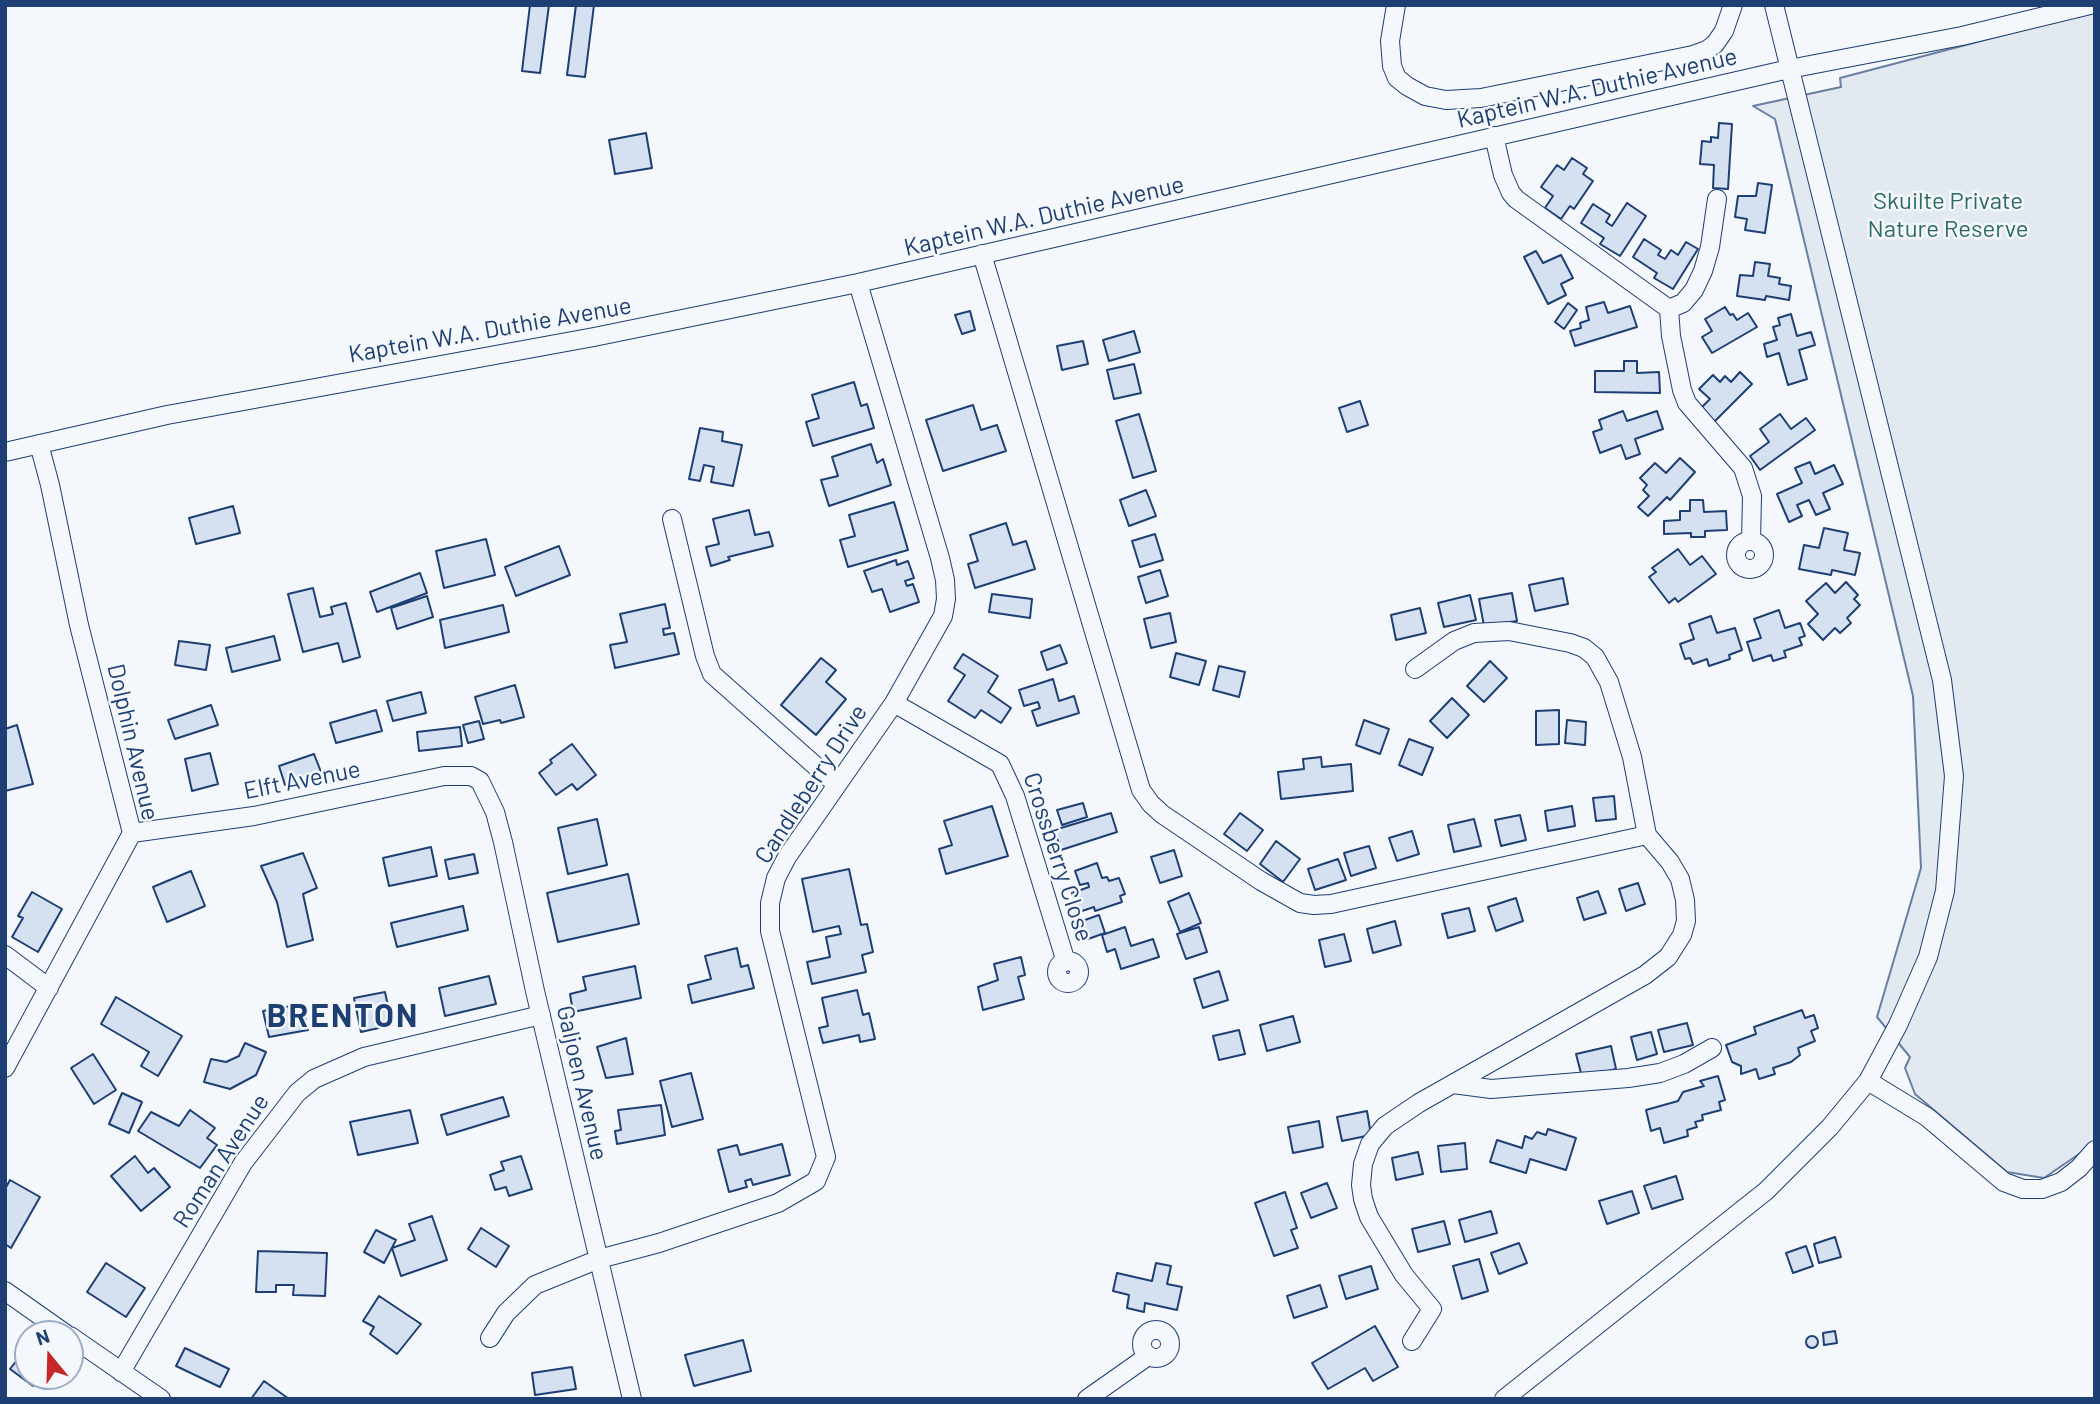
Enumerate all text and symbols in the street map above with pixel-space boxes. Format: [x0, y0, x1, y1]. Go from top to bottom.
street label: Kaptein W.A. Duthie Avenue [1454, 42, 1740, 134]
street label: Kaptein W.A. Duthie Avenue [901, 170, 1187, 262]
park label: Skuilte Private Nature Reserve [1868, 187, 2028, 243]
street label: Kaptein W.A. Duthie Avenue [346, 291, 634, 369]
street label: Dolphin Avenue [101, 661, 165, 823]
street label: Candleberry Drive [749, 699, 873, 869]
street label: Elft Avenue [241, 755, 363, 805]
street label: Crossberry Close [1017, 769, 1099, 945]
district label: BRENTON [268, 997, 418, 1035]
street label: Galjoen Avenue [550, 1003, 614, 1163]
street label: Roman Avenue [167, 1089, 275, 1233]
north arrow [14, 1320, 84, 1390]
text: N [33, 1324, 52, 1349]

